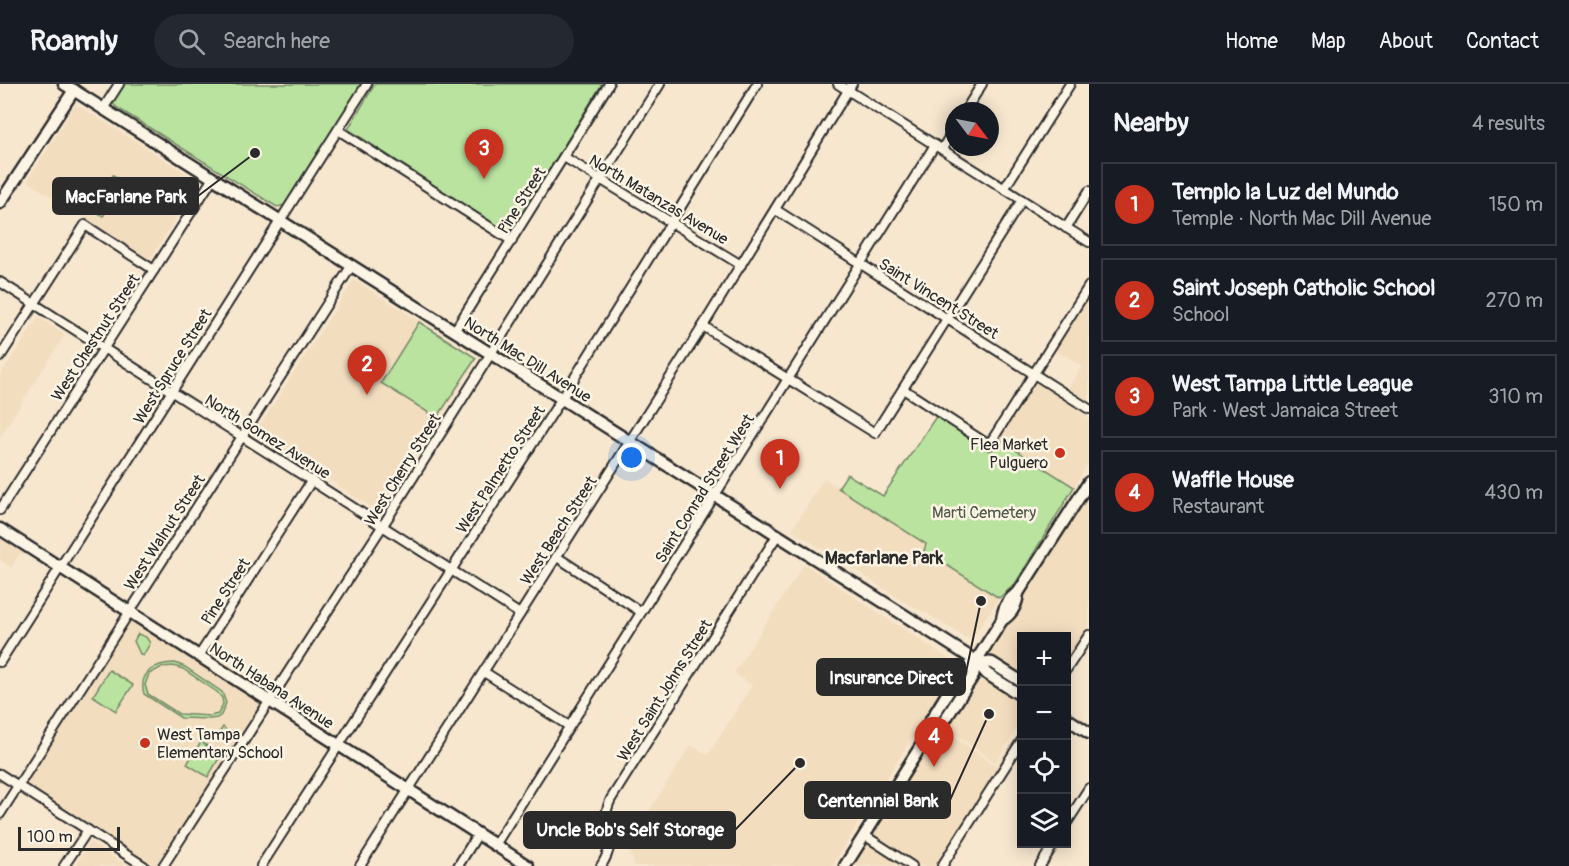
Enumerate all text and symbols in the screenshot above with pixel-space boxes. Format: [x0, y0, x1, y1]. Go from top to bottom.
search box [154, 14, 574, 68]
text: Roamly [30, 24, 118, 59]
icon: search [175, 25, 208, 58]
text: Search here [223, 27, 330, 55]
text: Home [1225, 28, 1278, 55]
text: Map [1311, 28, 1346, 55]
text: About [1379, 28, 1433, 55]
text: Contact [1466, 28, 1539, 55]
north arrow [945, 102, 999, 156]
text: Nearby [1113, 107, 1189, 139]
text: 4 results [1472, 111, 1545, 136]
pin: 3 [464, 130, 504, 179]
street label: North Matanzas Avenue [585, 150, 732, 249]
street label: Pine Street [493, 163, 551, 238]
callout: MacFarlane Park [53, 178, 198, 214]
text: Templo la Luz del Mundo [1172, 178, 1399, 206]
text: MacFarlane Park [65, 186, 187, 209]
text: 1 [1131, 192, 1138, 217]
text: 150 m [1489, 192, 1543, 217]
text: Temple · North Mac Dill Avenue [1172, 206, 1431, 231]
street label: Saint Vincent Street [875, 254, 1003, 344]
street label: West Chestnut Street [47, 270, 145, 405]
text: Saint Joseph Catholic School [1172, 274, 1436, 302]
text: 2 [1129, 288, 1140, 313]
text: 270 m [1485, 288, 1543, 313]
text: School [1172, 302, 1229, 327]
street label: West Spruce Street [129, 305, 217, 428]
street label: North Mac Dill Avenue [460, 313, 595, 407]
pin: 2 [348, 346, 386, 395]
text: West Tampa Little League [1172, 370, 1413, 398]
text: 3 [1129, 384, 1140, 409]
text: 310 m [1488, 384, 1543, 409]
street label: North Gomez Avenue [201, 390, 334, 484]
text: Park · West Jamaica Street [1172, 398, 1398, 423]
street label: West Palmetto Street [452, 401, 550, 537]
street label: West Cherry Street [360, 409, 446, 530]
street label: Saint Conrad Street West [651, 410, 759, 567]
place label: Flea Market Pulguero [970, 435, 1049, 473]
pin: 1 [760, 440, 800, 489]
your location [617, 443, 646, 472]
marker: Flea Market Pulguero [1053, 446, 1067, 460]
text: Waffle House [1172, 466, 1294, 494]
street label: West Walnut Street [120, 470, 210, 594]
street label: West Beach Street [516, 472, 602, 589]
text: 4 [1129, 480, 1140, 505]
text: 430 m [1484, 480, 1543, 505]
text: Restaurant [1172, 494, 1264, 519]
park label: Marti Cemetery [932, 503, 1036, 523]
district label: Macfarlane Park [825, 547, 944, 570]
street label: Pine Street [197, 554, 255, 629]
street label: West Saint Johns Street [613, 615, 717, 765]
map controls [1017, 632, 1071, 848]
button: + [1017, 632, 1071, 686]
street label: North Habana Avenue [206, 638, 337, 734]
callout: Insurance Direct [817, 659, 965, 695]
text: Insurance Direct [829, 667, 954, 690]
button: − [1017, 686, 1071, 740]
pin: 4 [914, 718, 954, 767]
place label: West Tampa Elementary School [157, 725, 283, 763]
marker: West Tampa Elementary School [138, 736, 152, 750]
button: locate [1017, 740, 1071, 794]
callout: Centennial Bank [805, 782, 950, 818]
text: Centennial Bank [817, 790, 939, 813]
button: layers [1017, 794, 1071, 848]
callout: Uncle Bob's Self Storage [524, 812, 735, 848]
text: Uncle Bob's Self Storage [536, 819, 725, 842]
scale bar [18, 824, 120, 852]
text: 100 m [27, 827, 73, 847]

